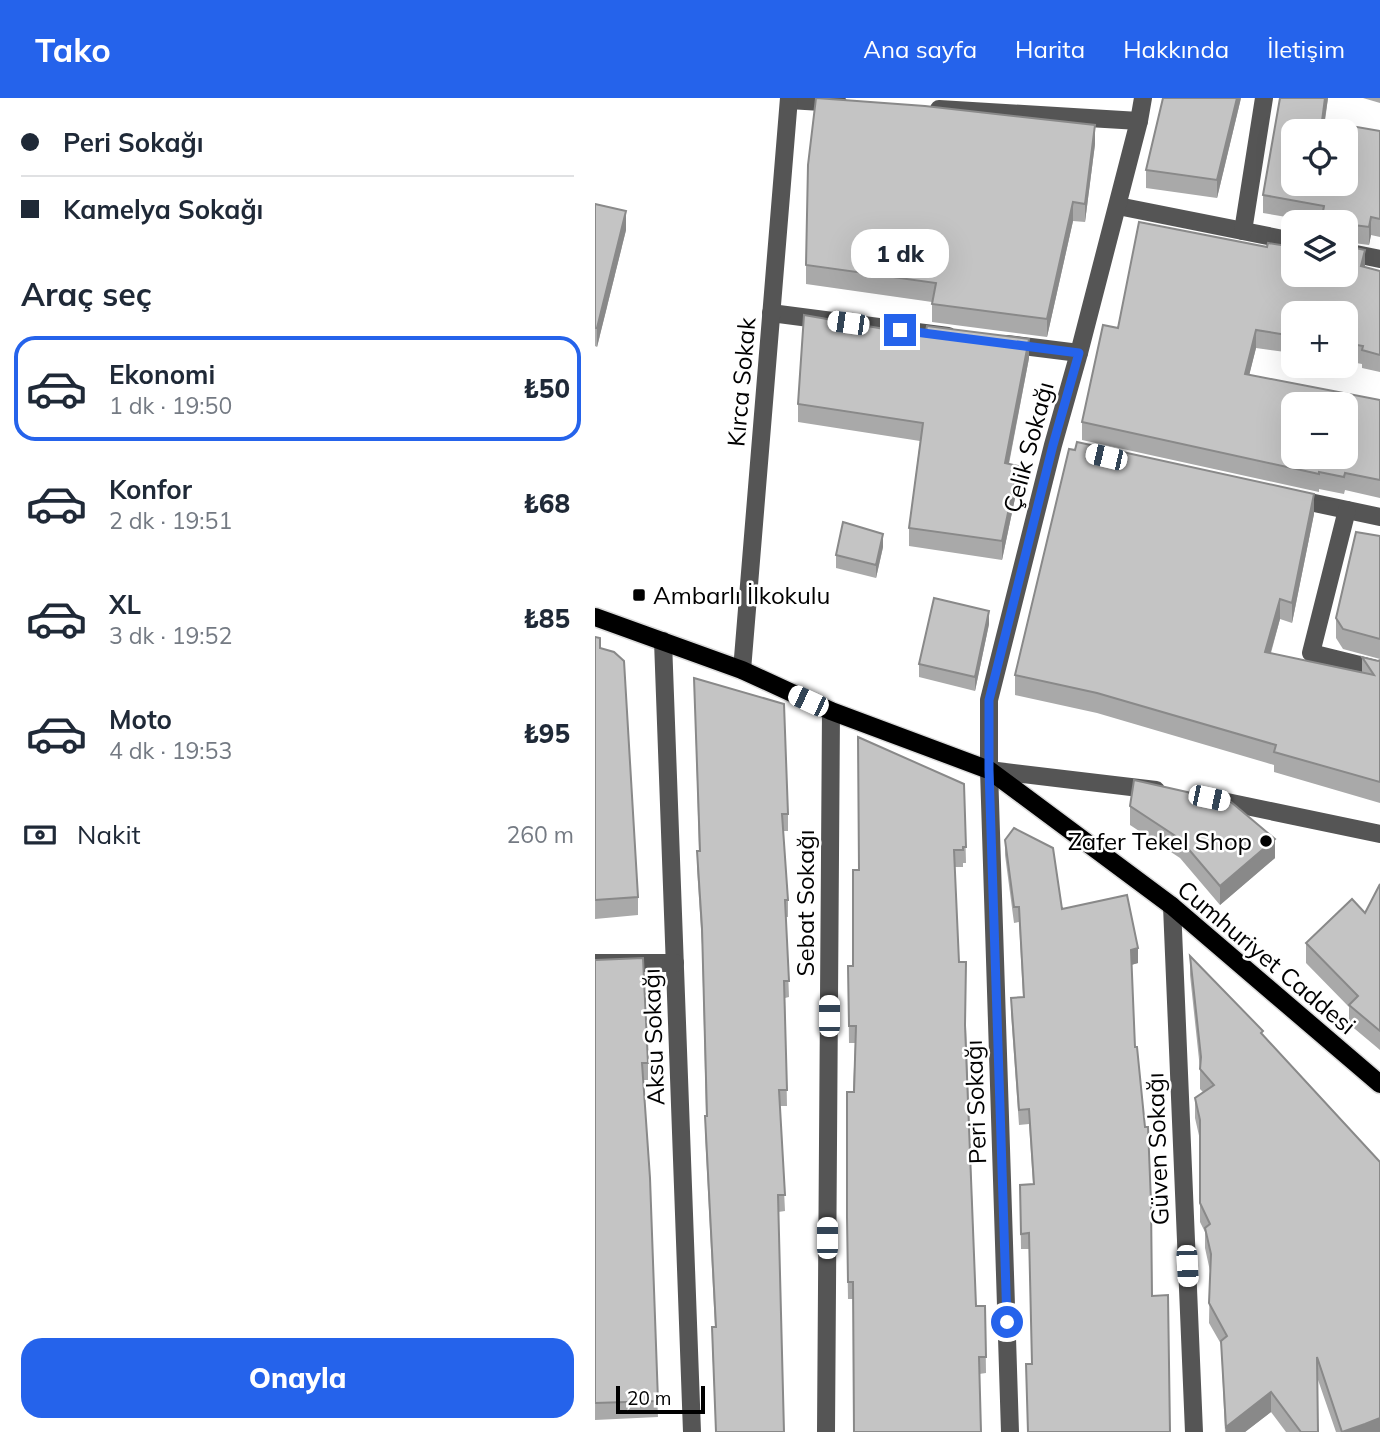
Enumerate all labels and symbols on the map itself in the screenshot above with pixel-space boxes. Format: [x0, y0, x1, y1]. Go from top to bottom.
callout: 1 dk [851, 229, 949, 278]
car [826, 310, 871, 336]
route end [884, 314, 916, 346]
street label: Kırca Sokak [720, 316, 762, 448]
street label: Çelik Sokağı [996, 378, 1060, 516]
car [1084, 442, 1129, 472]
place label: Ambarlı İlkokulu [653, 580, 830, 610]
marker: Ambarlı İlkokulu [631, 587, 647, 603]
car [785, 683, 832, 719]
car [1187, 783, 1232, 813]
place label: Zafer Tekel Shop [1068, 826, 1252, 856]
street label: Sebat Sokağı [790, 830, 820, 976]
marker: Zafer Tekel Shop [1258, 833, 1274, 849]
street label: Cumhuriyet Caddesi [1172, 874, 1362, 1040]
street label: Aksu Sokağı [636, 968, 670, 1106]
car [819, 995, 840, 1037]
street label: Peri Sokağı [958, 1039, 992, 1165]
street label: Güven Sokağı [1139, 1072, 1175, 1226]
car [817, 1217, 838, 1259]
car [1176, 1244, 1199, 1288]
route start [991, 1306, 1023, 1338]
scale bar [616, 1383, 705, 1415]

